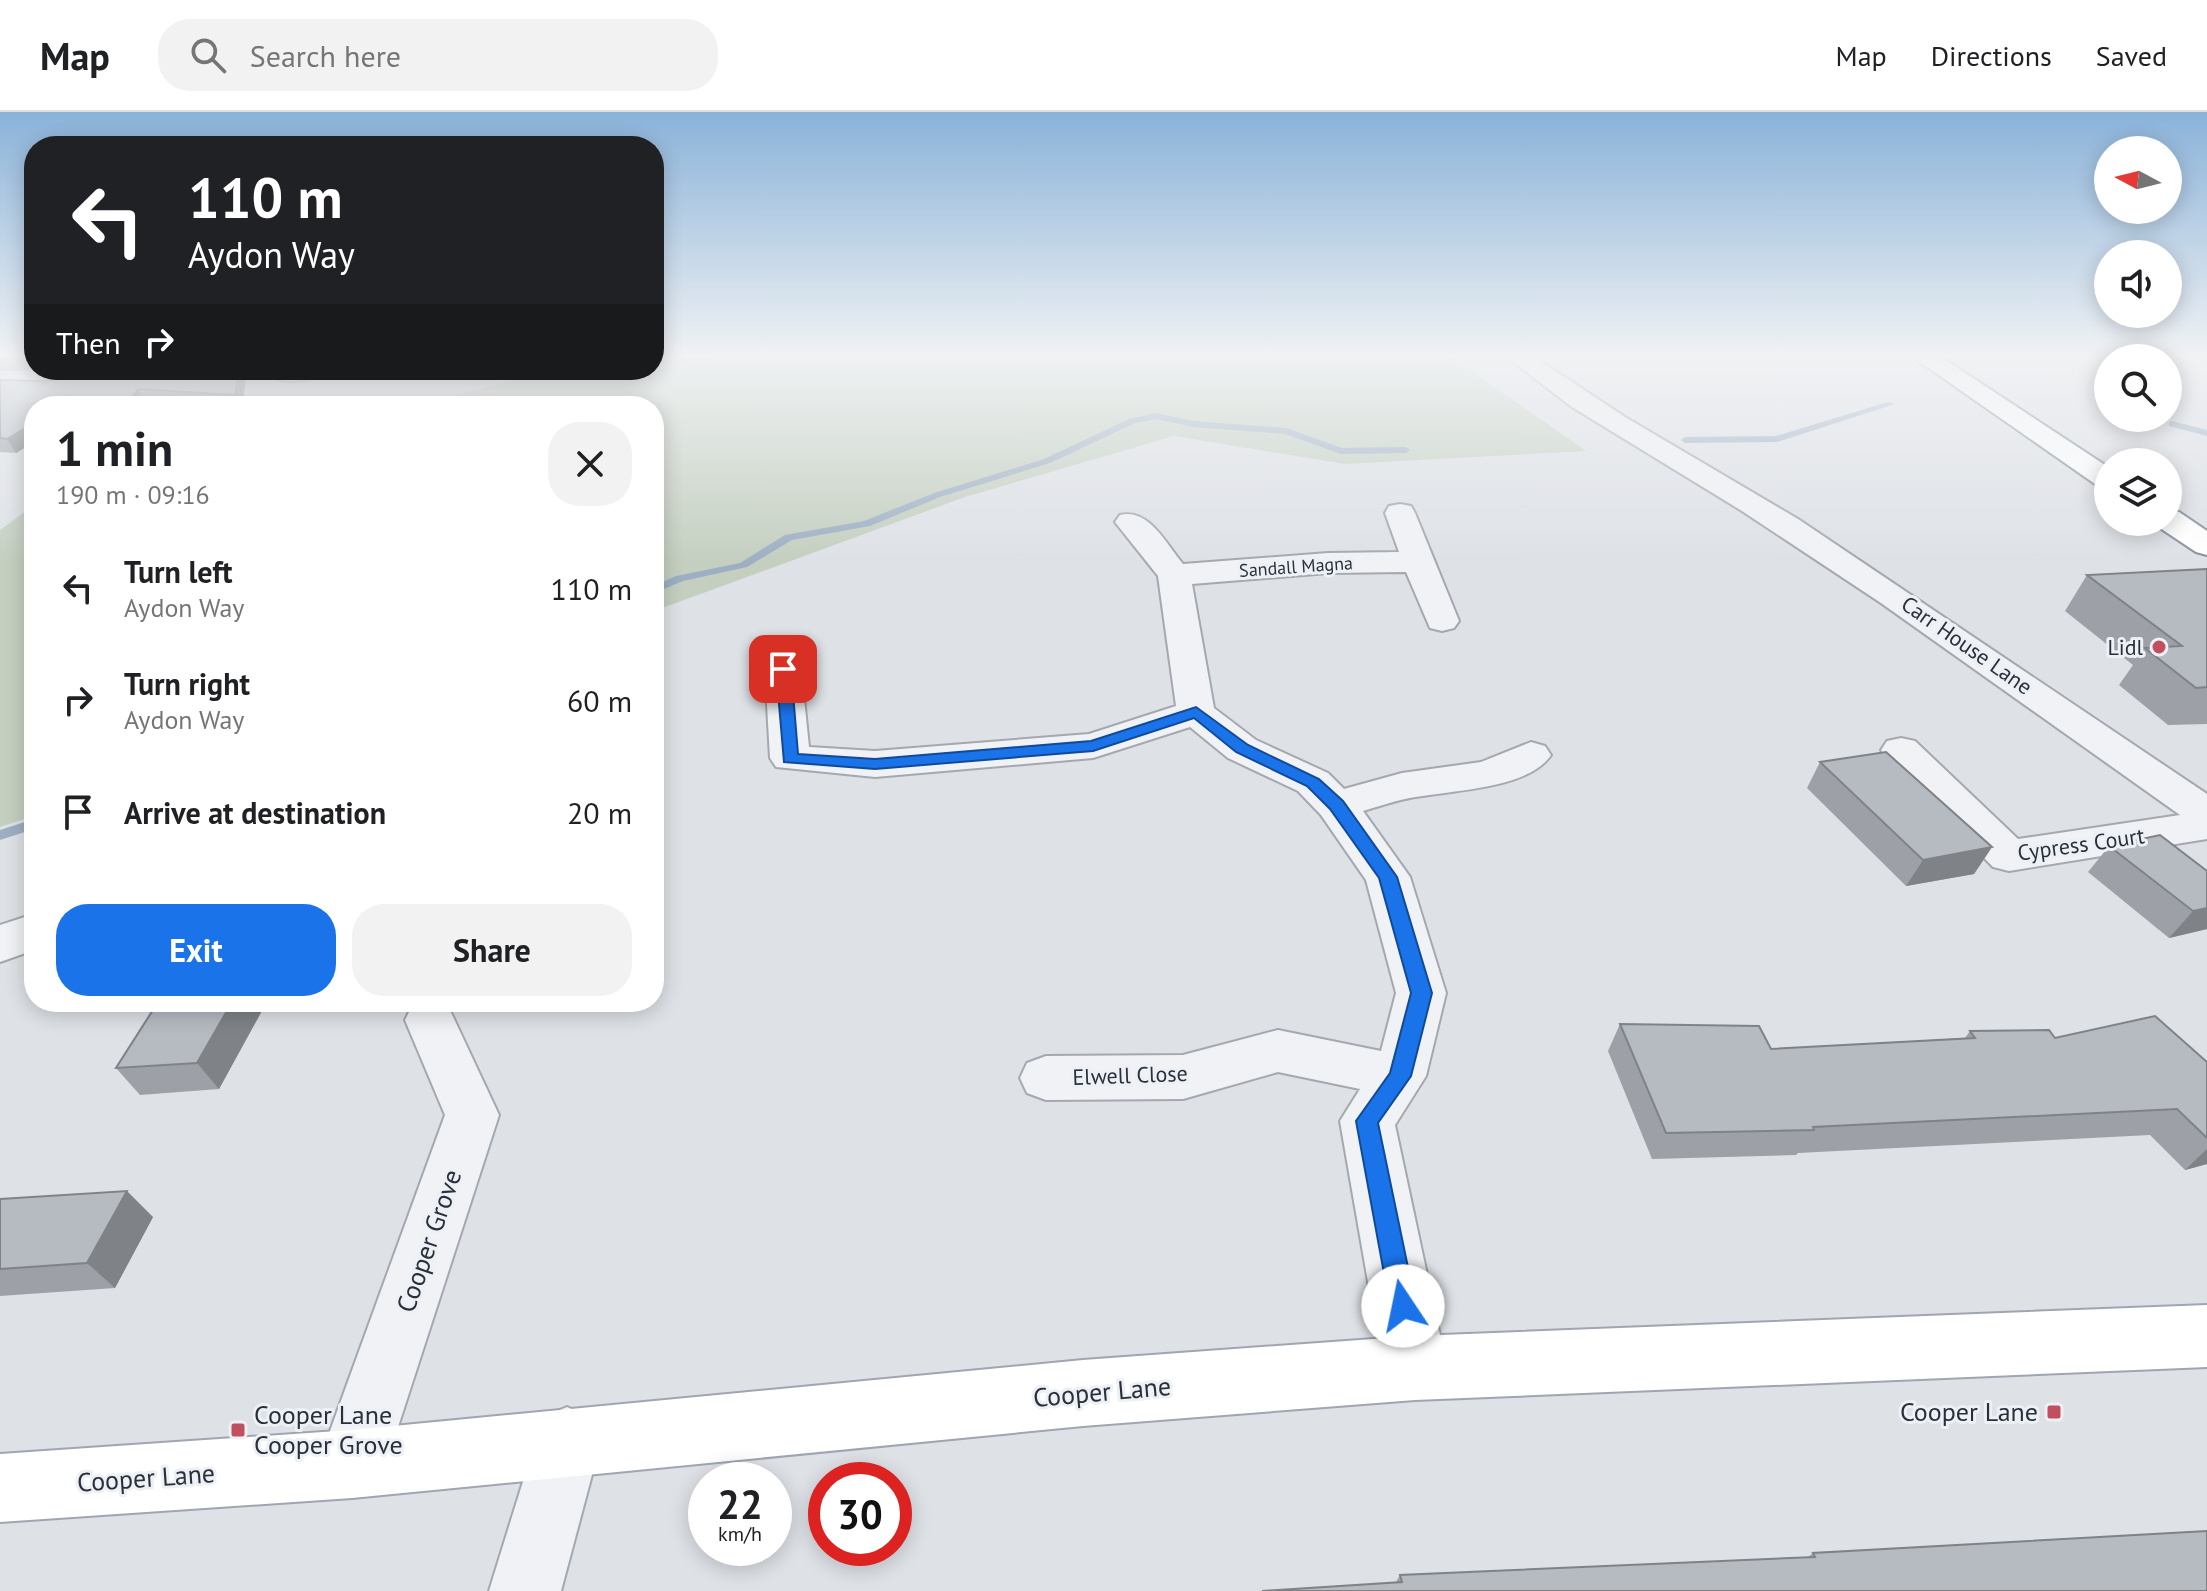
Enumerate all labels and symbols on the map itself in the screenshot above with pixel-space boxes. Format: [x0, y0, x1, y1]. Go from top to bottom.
north arrow [2094, 136, 2182, 224]
street label: Sandall Magna [1238, 551, 1354, 582]
street label: Carr House Lane [1896, 589, 2038, 701]
place label: Lidl [2107, 633, 2144, 661]
pin [749, 635, 817, 703]
marker: Lidl [2150, 638, 2168, 656]
street label: Cypress Court [2016, 821, 2147, 867]
street label: Elwell Close [1072, 1059, 1188, 1091]
street label: Cooper Grove [389, 1165, 468, 1317]
position arrow [1361, 1264, 1445, 1348]
street label: Cooper Lane [1032, 1369, 1172, 1414]
place label: Cooper Lane [1900, 1395, 2038, 1428]
place label: Cooper Lane Cooper Grove [254, 1398, 403, 1461]
marker: Cooper Lane [2045, 1403, 2063, 1421]
marker: Cooper Lane Cooper Grove [229, 1421, 247, 1439]
street label: Cooper Lane [76, 1456, 216, 1499]
speed limit sign: 30 [808, 1462, 912, 1566]

